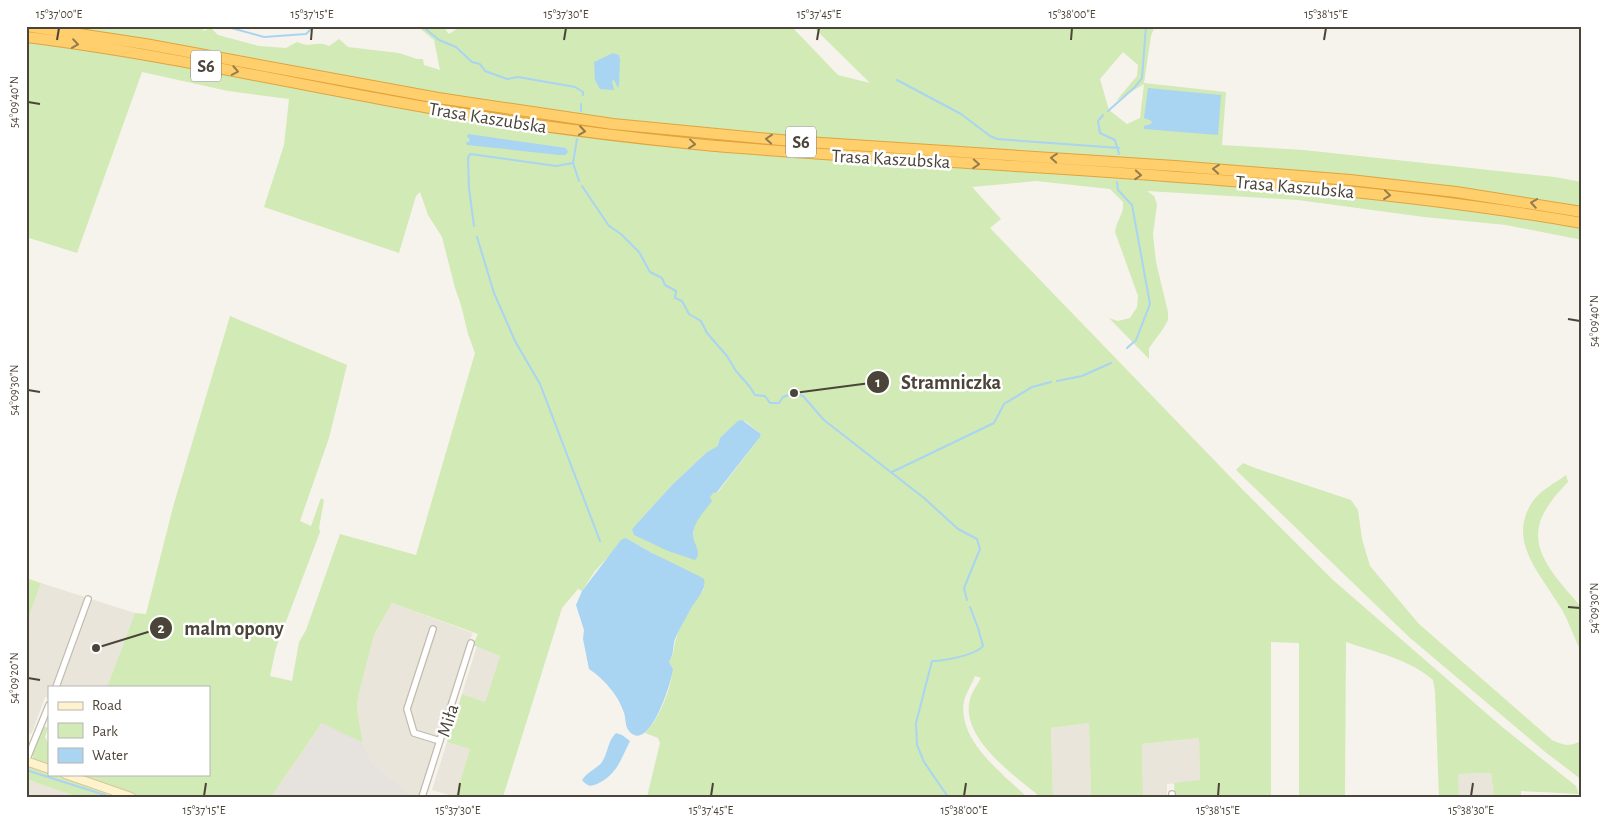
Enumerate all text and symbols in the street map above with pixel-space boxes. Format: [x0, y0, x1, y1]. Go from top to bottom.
text: 15°37'00"E [36, 8, 82, 20]
text: 15°37'15"E [291, 8, 334, 20]
text: 15°37'30"E [543, 8, 589, 20]
text: 15°37'45"E [797, 8, 841, 20]
text: 15°38'00"E [1048, 8, 1096, 20]
text: 15°38'15"E [1304, 8, 1348, 20]
one-way arrow [70, 38, 79, 48]
road number: S6 [191, 50, 221, 82]
one-way arrow [230, 66, 239, 76]
text: 54°09'40"N [8, 76, 20, 128]
street label: Trasa Kaszubska [427, 100, 548, 137]
one-way arrow [578, 125, 586, 136]
road number: S6 [786, 126, 816, 158]
one-way arrow [765, 134, 773, 145]
one-way arrow [688, 138, 696, 149]
street label: Trasa Kaszubska [831, 147, 951, 172]
one-way arrow [1049, 153, 1057, 164]
one-way arrow [972, 158, 980, 169]
one-way arrow [1211, 163, 1219, 174]
one-way arrow [1134, 169, 1142, 180]
street label: Trasa Kaszubska [1235, 173, 1355, 202]
one-way arrow [1383, 189, 1391, 200]
one-way arrow [1529, 199, 1538, 209]
text: 54°09'40"N [1588, 295, 1600, 347]
text: 54°09'30"N [8, 364, 20, 416]
callout: Stramniczka [866, 364, 1011, 399]
text: Stramniczka [901, 373, 1001, 393]
text: 1 [875, 375, 881, 390]
text: 54°09'30"N [1588, 582, 1600, 634]
callout: malm opony [149, 610, 293, 645]
text: malm opony [184, 619, 284, 639]
text: 2 [157, 621, 165, 636]
text: 54°09'20"N [8, 652, 20, 704]
legend [48, 686, 210, 776]
text: Road [92, 698, 122, 713]
street label: Miła [434, 701, 463, 739]
text: Park [92, 724, 118, 739]
text: Water [92, 748, 128, 763]
text: 15°37'15"E [183, 804, 226, 816]
text: 15°37'30"E [435, 804, 481, 816]
text: 15°37'45"E [689, 804, 733, 816]
text: 15°38'00"E [940, 804, 988, 816]
text: 15°38'15"E [1196, 804, 1240, 816]
text: 15°38'30"E [1448, 804, 1494, 816]

